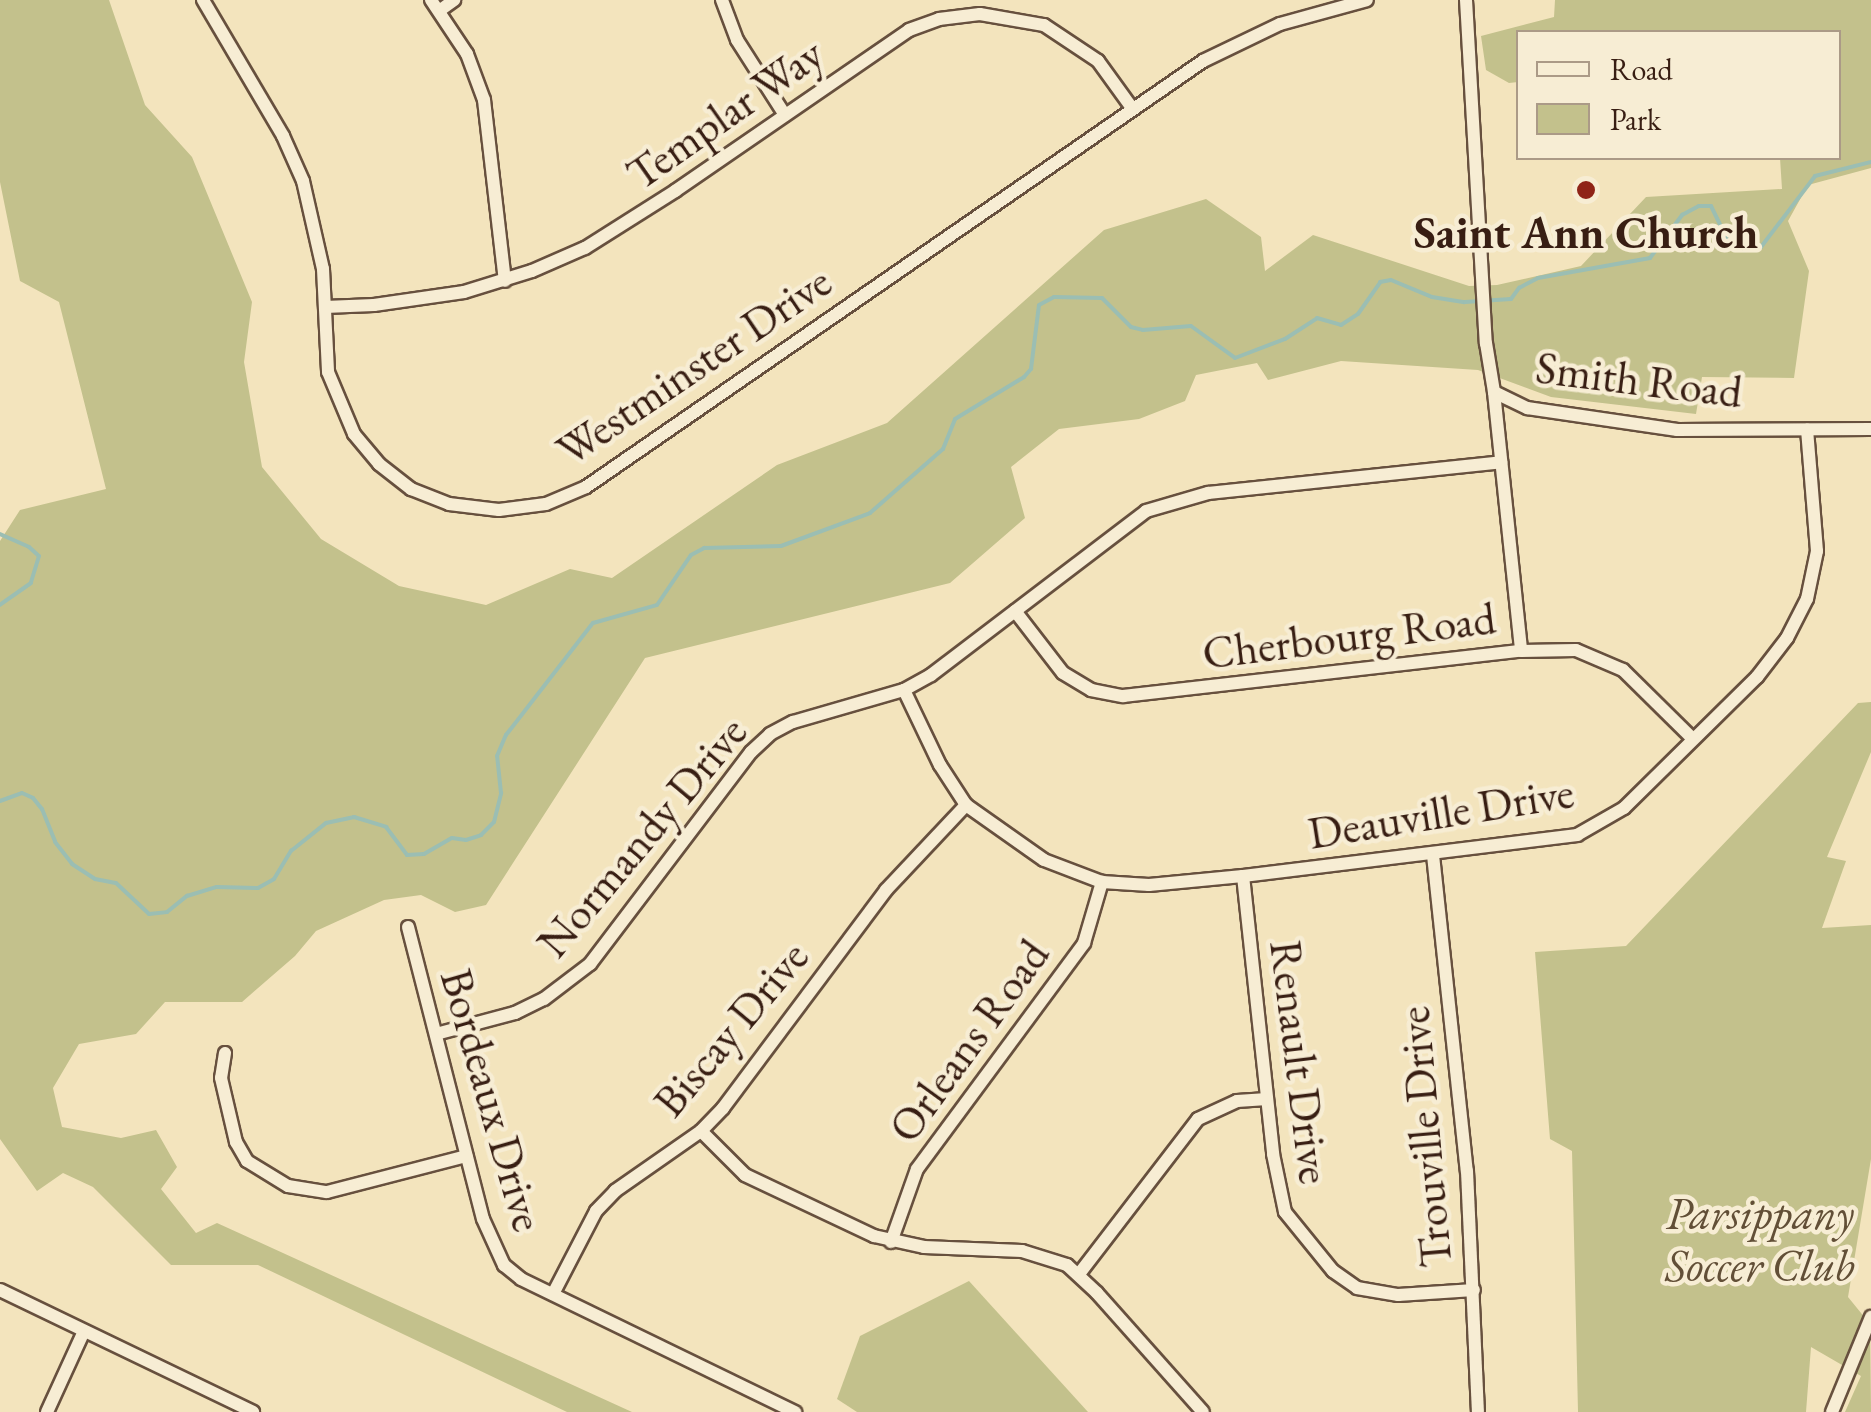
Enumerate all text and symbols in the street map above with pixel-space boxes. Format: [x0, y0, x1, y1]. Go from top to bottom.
street label: Templar Way [616, 27, 834, 201]
legend [1516, 30, 1841, 160]
text: Road [1610, 50, 1673, 89]
text: Park [1610, 100, 1661, 139]
marker: Saint Ann Church [1575, 179, 1597, 201]
place label: Saint Ann Church [1414, 206, 1758, 260]
street label: Westminster Drive [547, 254, 841, 478]
street label: Smith Road [1533, 341, 1745, 419]
street label: Cherbourg Road [1199, 591, 1499, 681]
street label: Normandy Drive [526, 706, 758, 968]
street label: Deauville Drive [1304, 765, 1578, 861]
street label: Orleans Road [877, 929, 1061, 1153]
street label: Biscay Drive [642, 930, 820, 1128]
street label: Renault Drive [1258, 937, 1342, 1187]
street label: Bordeaux Drive [429, 963, 555, 1237]
street label: Trouville Drive [1387, 1004, 1463, 1270]
park label: Parsippany Soccer Club [1665, 1187, 1855, 1293]

